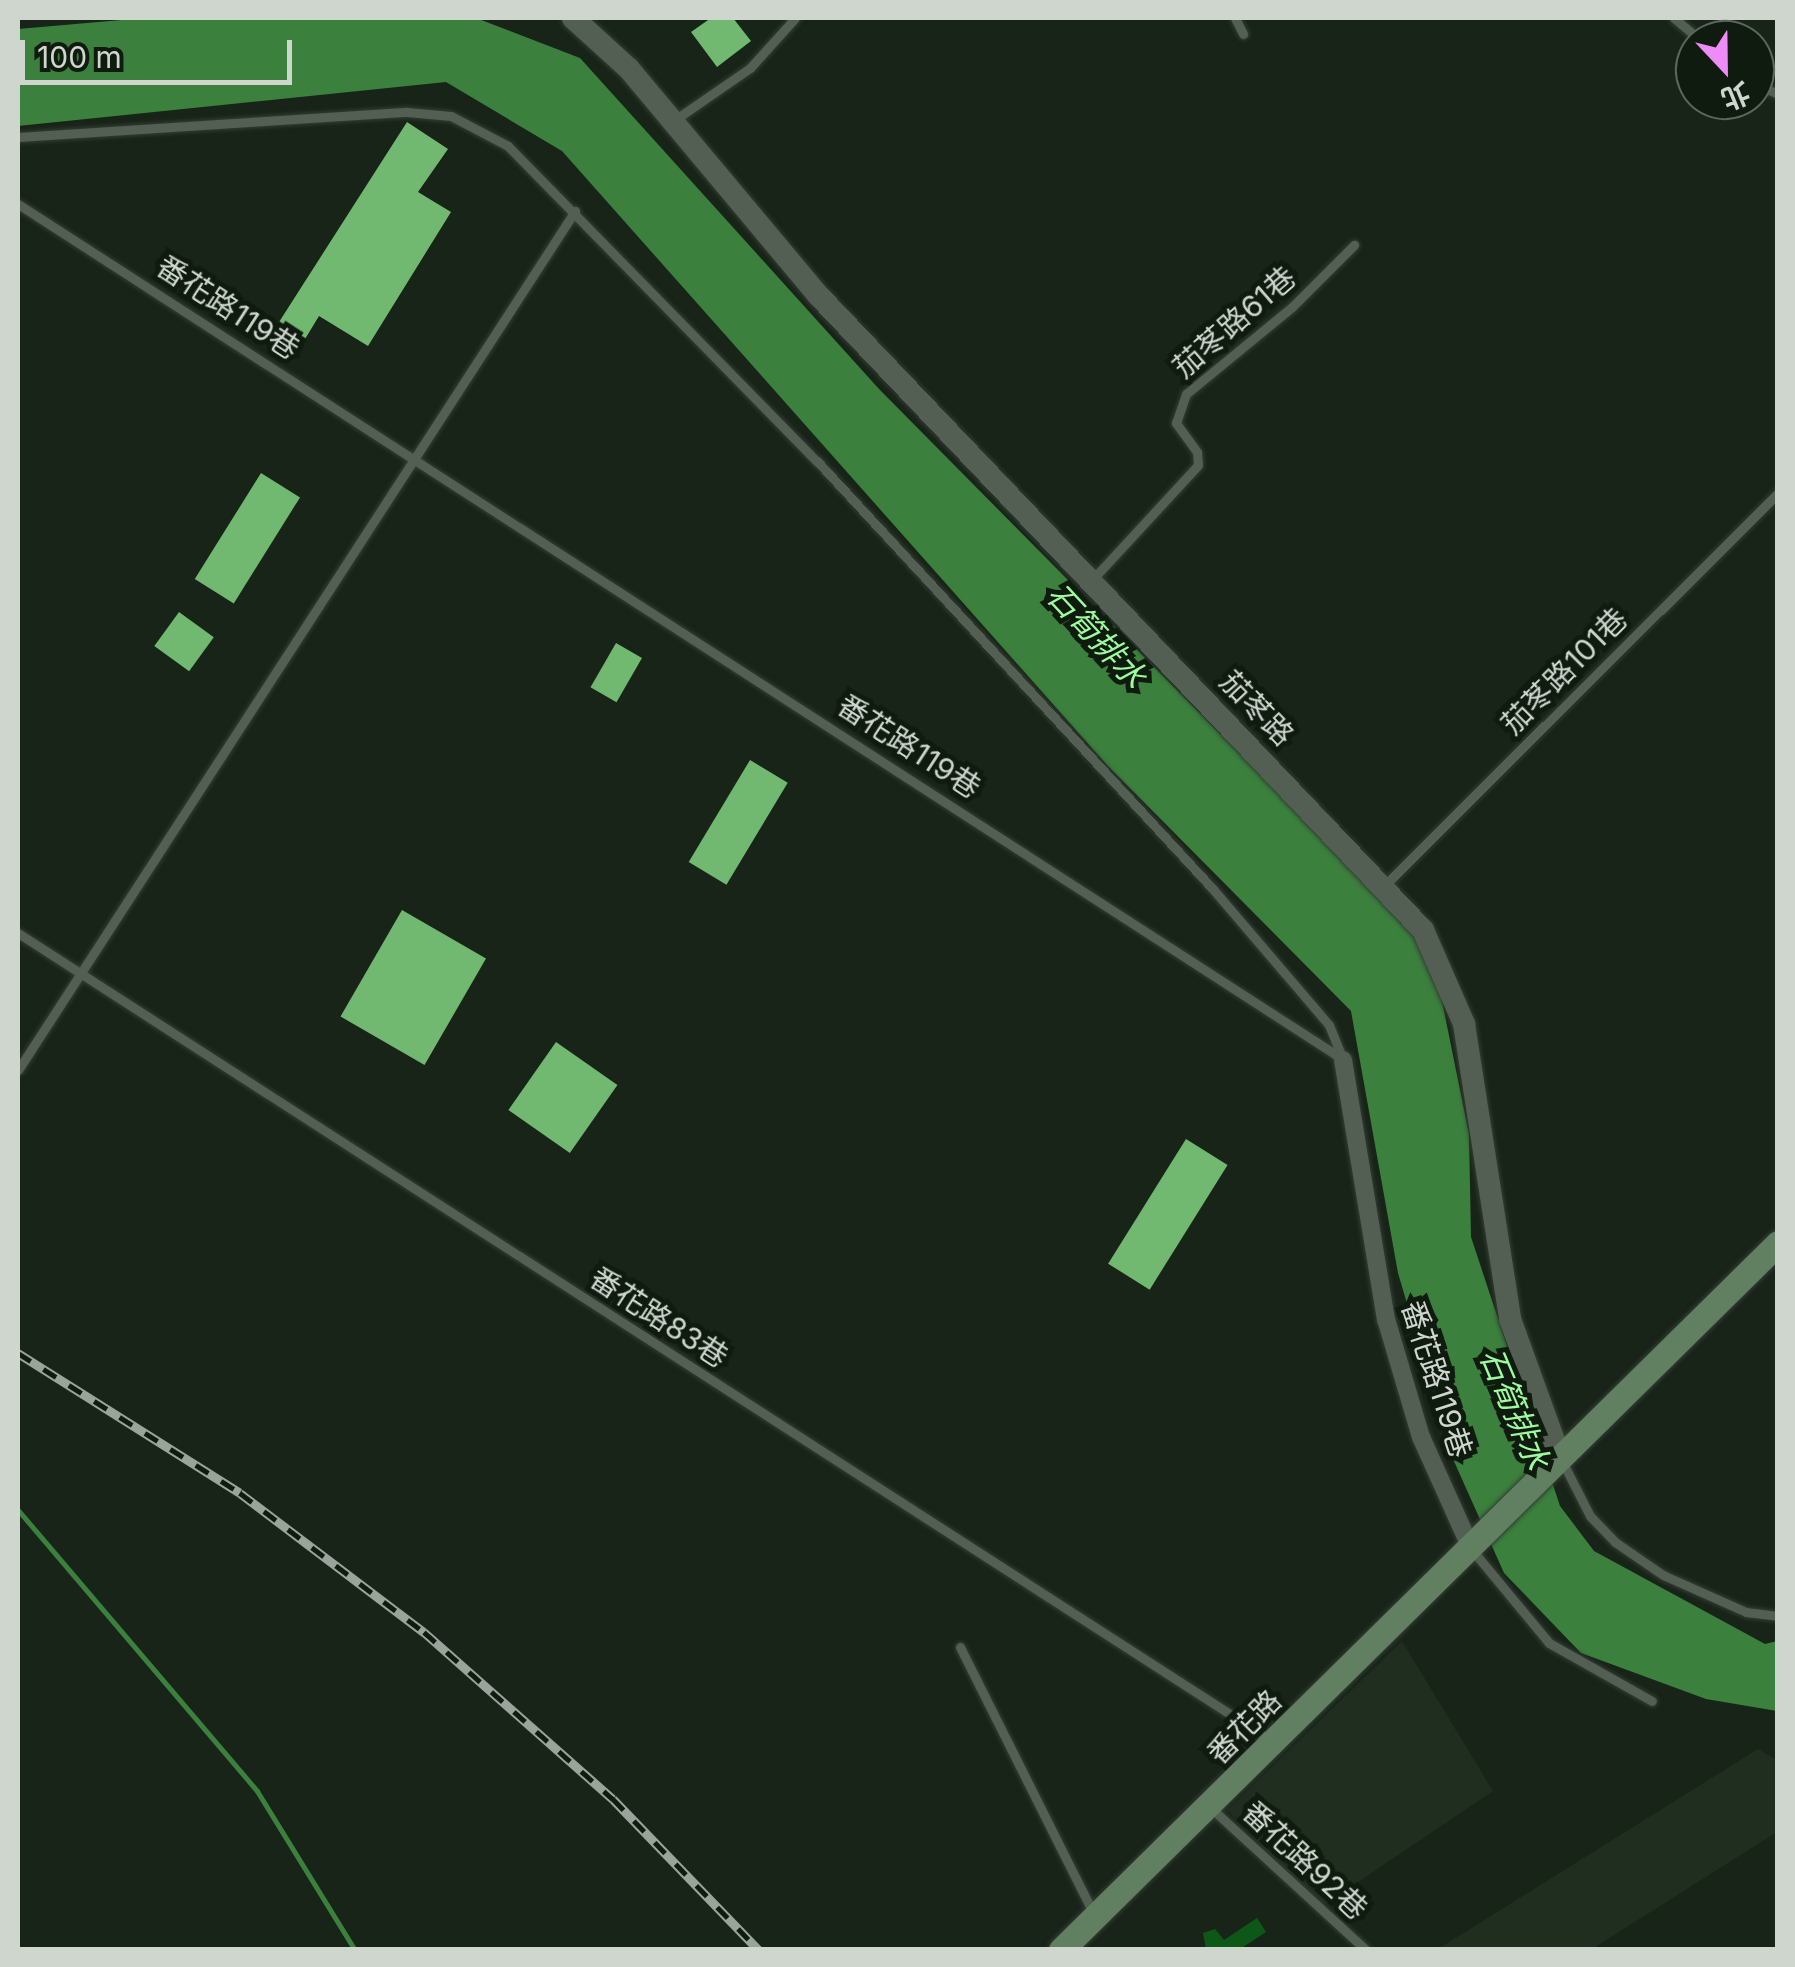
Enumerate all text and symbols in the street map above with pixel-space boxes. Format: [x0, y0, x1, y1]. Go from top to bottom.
scale bar [25, 20, 298, 82]
north arrow [1675, 20, 1775, 120]
text: 100 m [37, 39, 122, 75]
text: 北 [1716, 75, 1755, 117]
street label: 番花路119巷 [150, 248, 306, 366]
street label: 茄苳路61巷 [1165, 259, 1303, 385]
water label: 石筍排水 [1038, 576, 1154, 696]
street label: 茄苳路101巷 [1494, 601, 1634, 741]
street label: 茄苳路 [1213, 663, 1301, 753]
street label: 番花路119巷 [831, 687, 987, 805]
street label: 番花路83巷 [583, 1259, 735, 1375]
street label: 番花路119巷 [1395, 1296, 1479, 1462]
water label: 石筍排水 [1471, 1343, 1557, 1475]
street label: 番花路 [1199, 1682, 1289, 1772]
street label: 番花路92巷 [1235, 1793, 1375, 1927]

